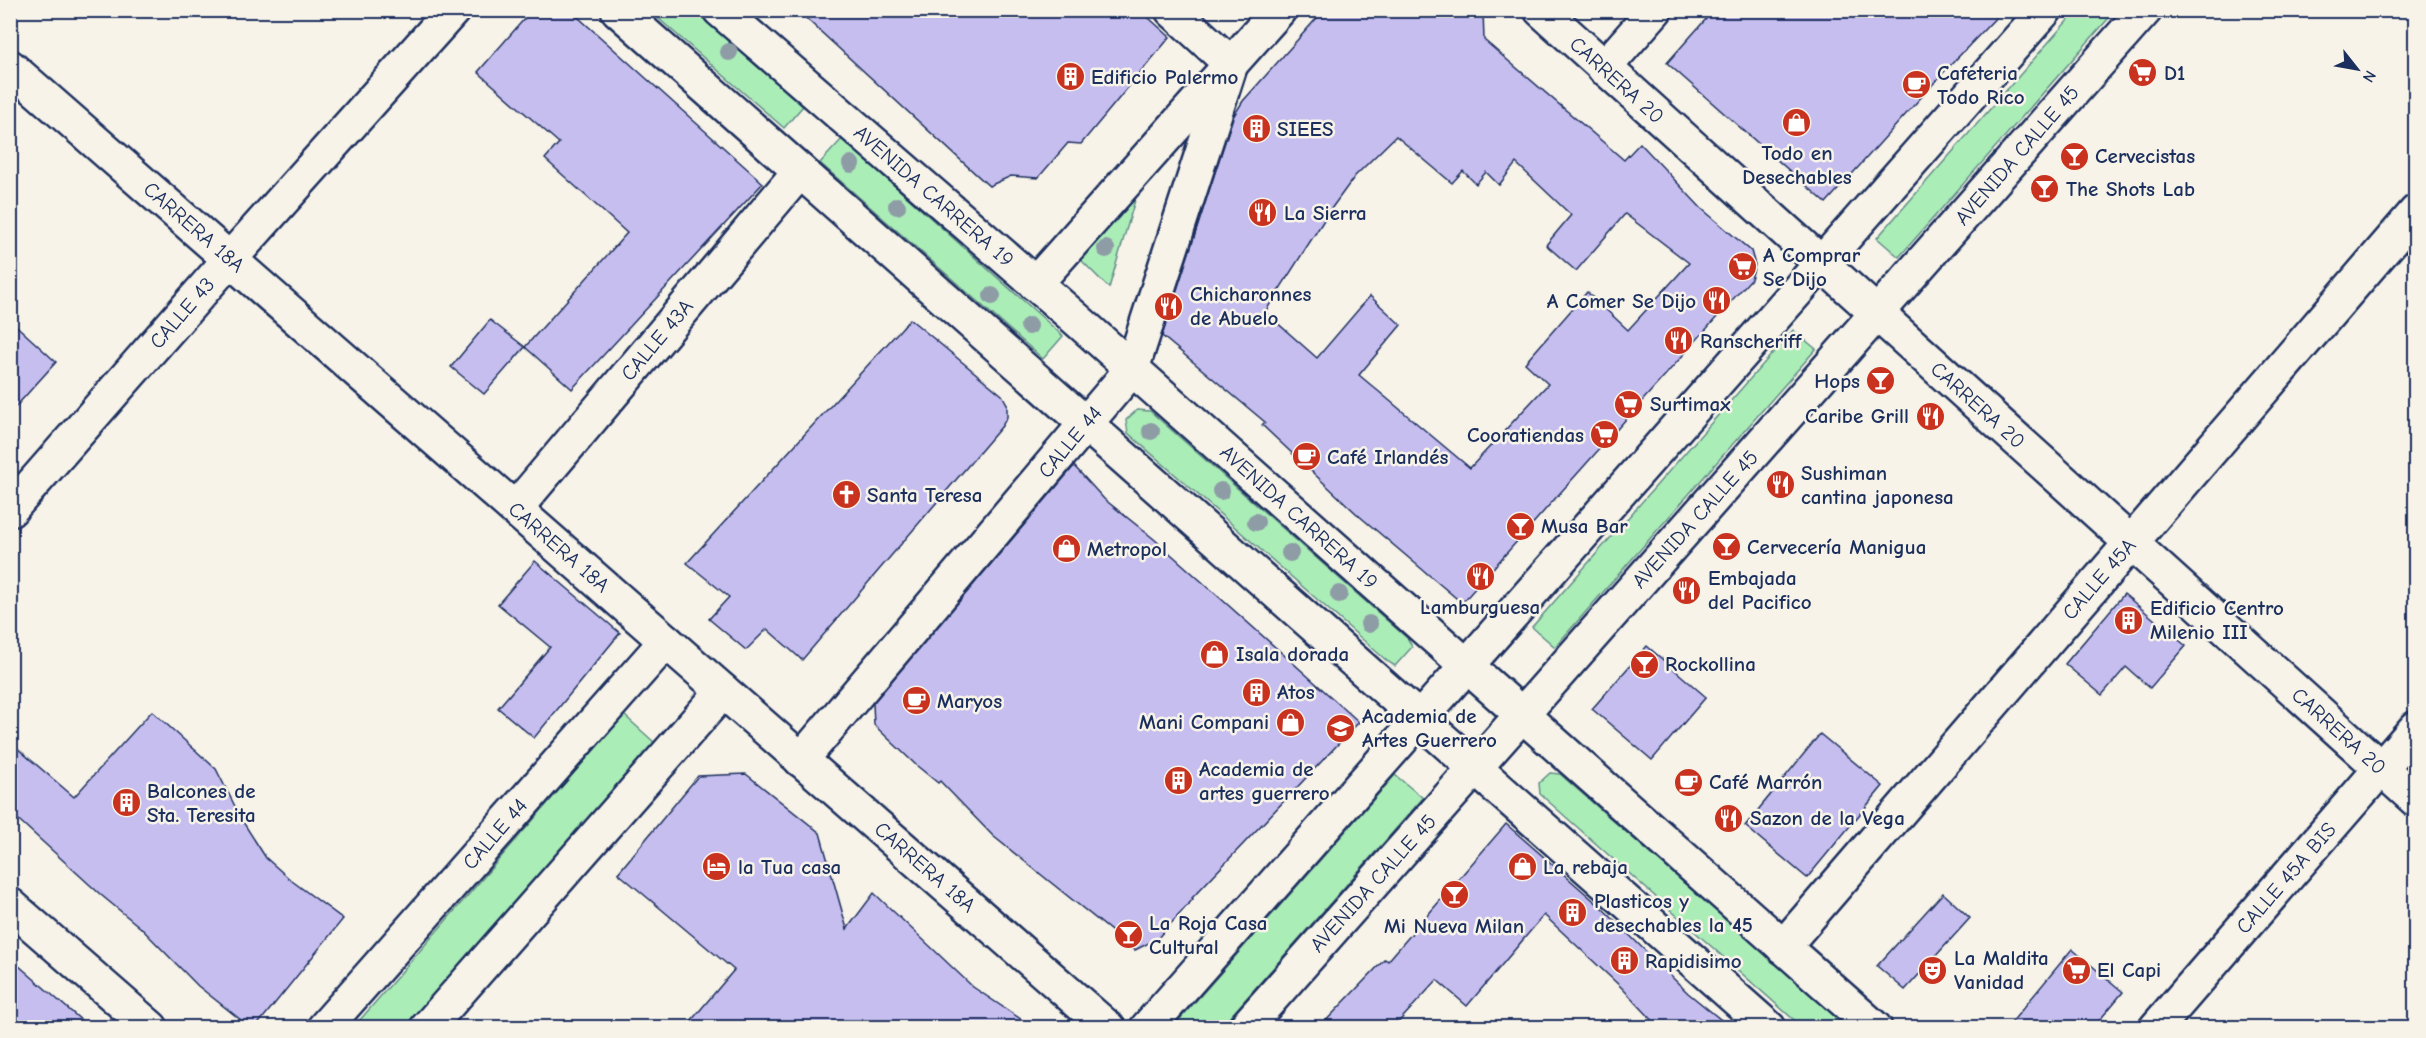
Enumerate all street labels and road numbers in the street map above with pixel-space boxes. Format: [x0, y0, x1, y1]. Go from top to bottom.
street label: CARRERA 20 [1565, 32, 1669, 128]
street label: AVENIDA CALLE 45 [1950, 80, 2084, 230]
street label: AVENIDA CARRERA 19 [849, 120, 1019, 272]
street label: CARRERA 18A [139, 177, 249, 277]
street label: CALLE 43 [145, 272, 219, 354]
street label: CALLE 43A [616, 294, 698, 386]
street label: CARRERA 20 [1926, 357, 2030, 453]
street label: CALLE 44 [1033, 401, 1107, 483]
street label: AVENIDA CARRERA 19 [1215, 440, 1383, 594]
street label: AVENIDA CALLE 45 [1627, 445, 1763, 593]
street label: CARRERA 18A [504, 497, 614, 597]
street label: CALLE 45A [2057, 534, 2141, 624]
street label: CARRERA 20 [2287, 683, 2391, 779]
street label: CALLE 44 [458, 794, 532, 874]
street label: AVENIDA CALLE 45 [1305, 809, 1441, 957]
street label: CARRERA 18A [870, 817, 980, 917]
street label: CALLE 45A BIS [2231, 818, 2341, 938]

